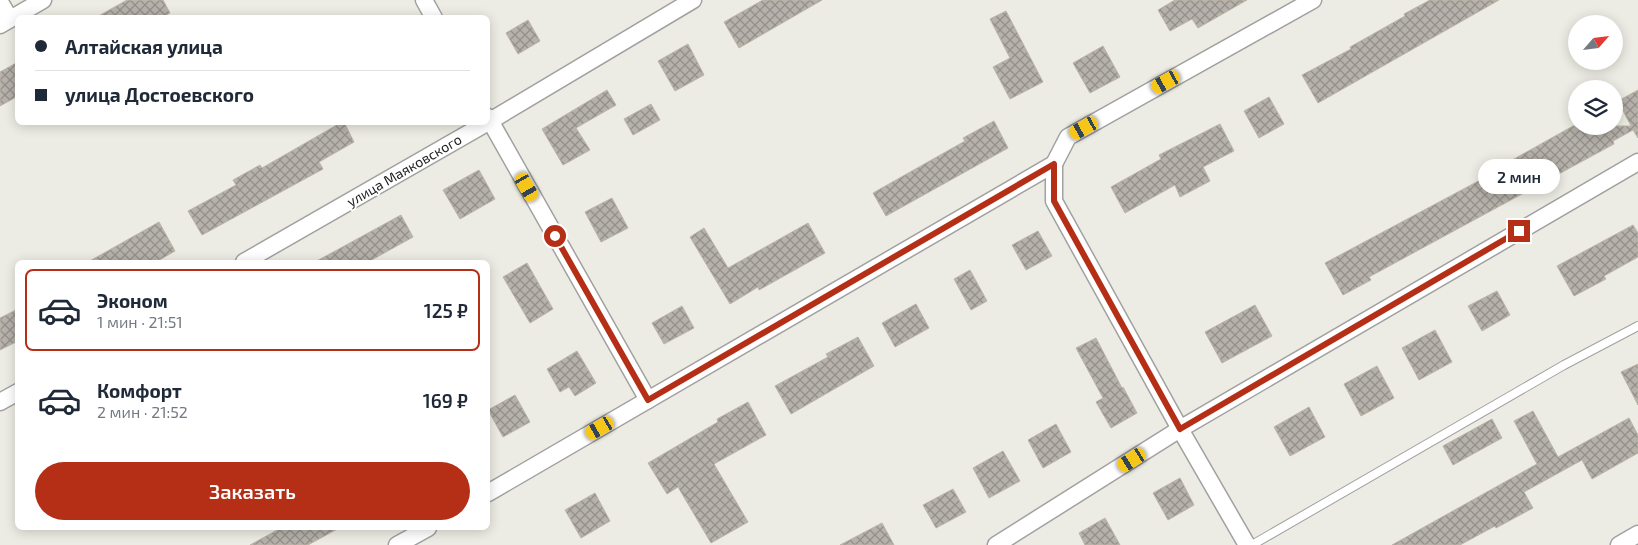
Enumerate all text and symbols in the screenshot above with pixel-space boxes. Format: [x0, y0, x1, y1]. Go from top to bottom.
north arrow [1568, 15, 1622, 70]
map controls [1568, 15, 1623, 135]
text: Алтайская улица [65, 35, 223, 58]
car [1149, 68, 1182, 96]
button: layers [1568, 80, 1623, 135]
text: улица Достоевского [65, 83, 254, 106]
car [1067, 114, 1100, 142]
street label: улица Маяковского [344, 130, 464, 210]
callout: 2 мин [1478, 158, 1560, 194]
text: 2 мин [1497, 167, 1541, 186]
car [513, 170, 540, 204]
route end [1508, 220, 1530, 242]
route start [544, 225, 566, 247]
icon: car [37, 288, 82, 333]
text: Эконом [97, 289, 168, 312]
text: 125 ₽ [424, 299, 468, 322]
text: 1 мин · 21:51 [97, 312, 183, 331]
icon: car [37, 378, 82, 423]
text: Комфорт [97, 379, 182, 402]
text: 169 ₽ [423, 389, 468, 412]
text: 2 мин · 21:52 [97, 402, 188, 421]
car [583, 414, 616, 442]
car [1115, 446, 1148, 474]
button: Заказать [35, 462, 470, 520]

